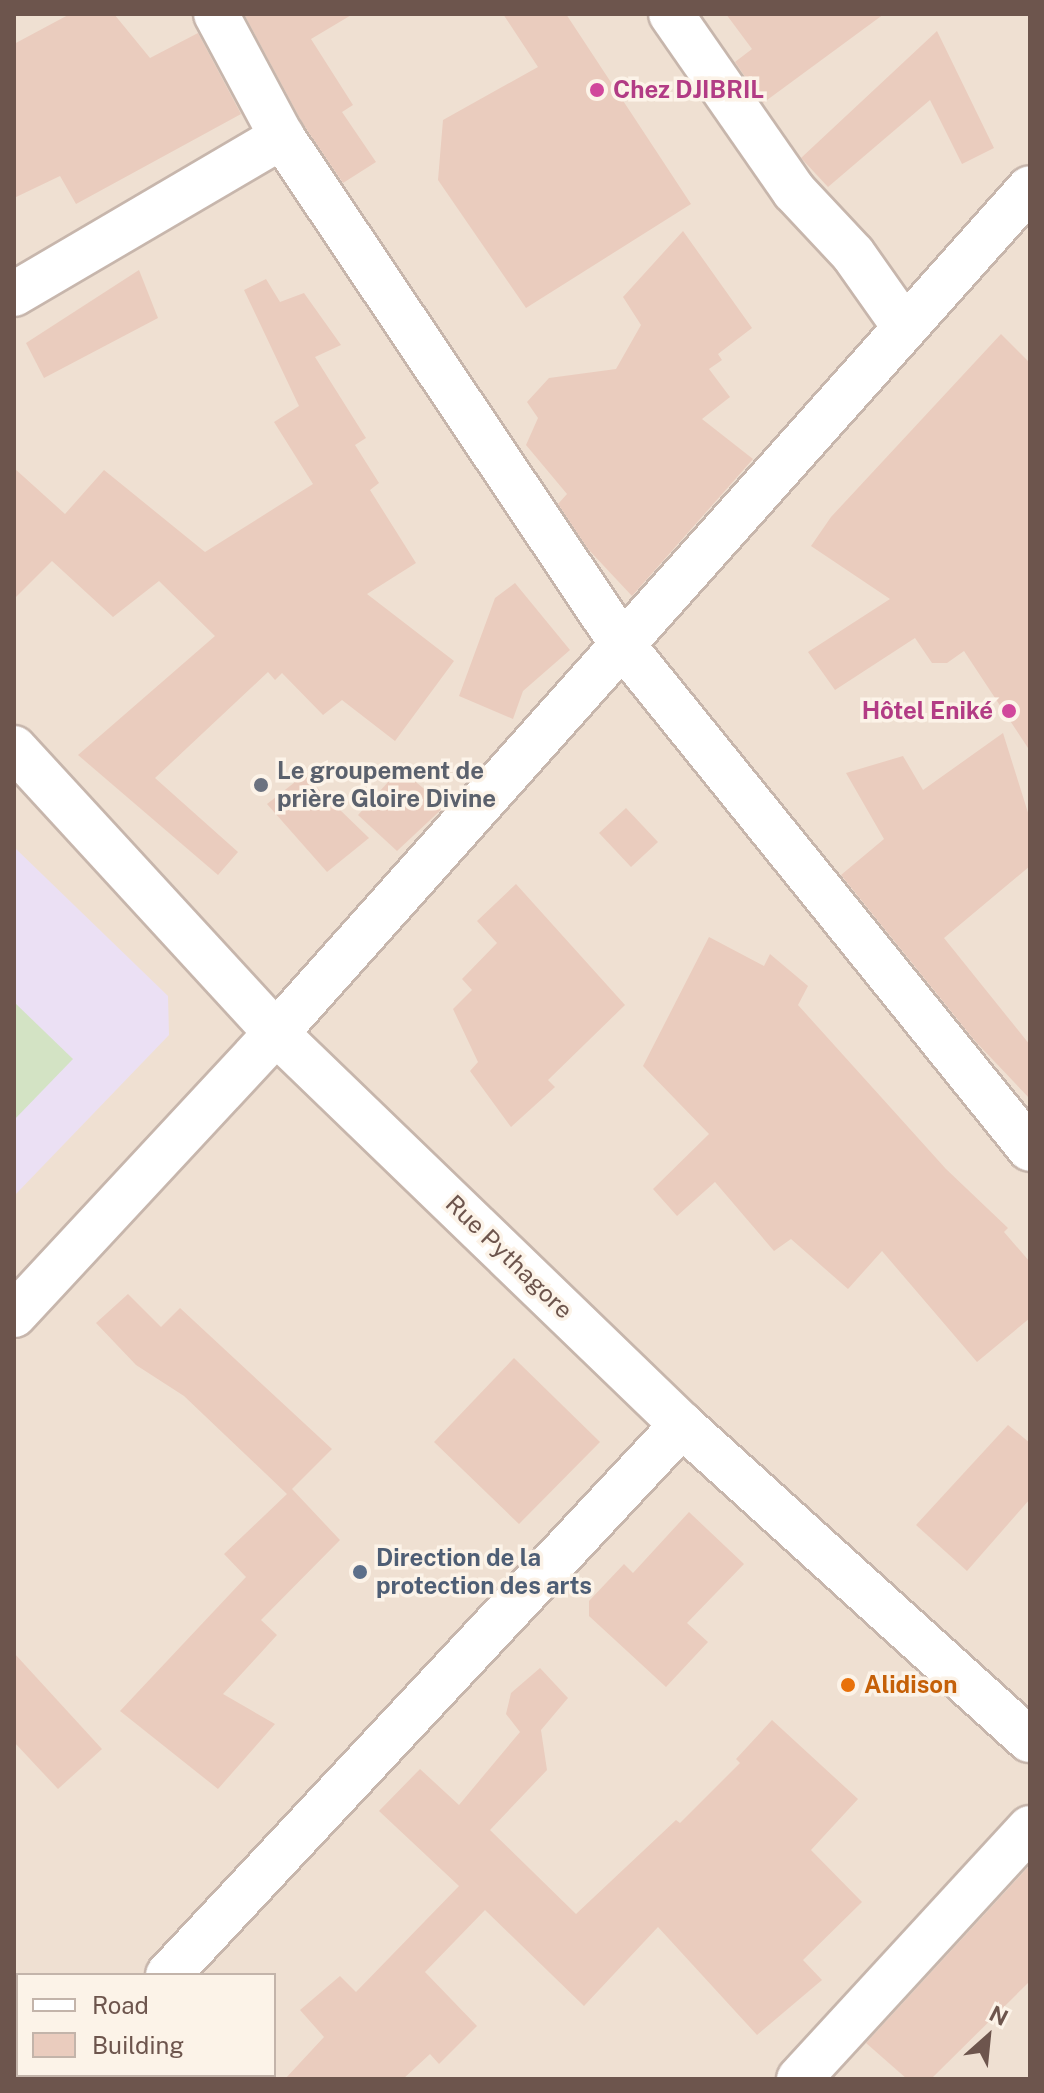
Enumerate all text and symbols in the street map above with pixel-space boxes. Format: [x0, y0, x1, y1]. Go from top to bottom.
place label: Chez DJIBRIL [613, 76, 764, 104]
marker: Chez DJIBRIL [588, 81, 606, 99]
place label: Hôtel Eniké [862, 697, 993, 725]
marker: Hôtel Eniké [1000, 702, 1018, 720]
place label: Le groupement de prière Gloire Divine [277, 757, 496, 813]
marker: Le groupement de prière Gloire Divine [252, 776, 270, 794]
street label: Rue Pythagore [440, 1189, 578, 1325]
place label: Direction de la protection des arts [376, 1544, 592, 1600]
marker: Direction de la protection des arts [351, 1563, 369, 1581]
place label: Alidison [864, 1671, 957, 1699]
marker: Alidison [839, 1676, 857, 1694]
legend [16, 1973, 276, 2077]
text: Road [92, 1991, 149, 2019]
north arrow [948, 1997, 1028, 2077]
text: N [985, 2000, 1012, 2031]
text: Building [92, 2031, 184, 2059]

